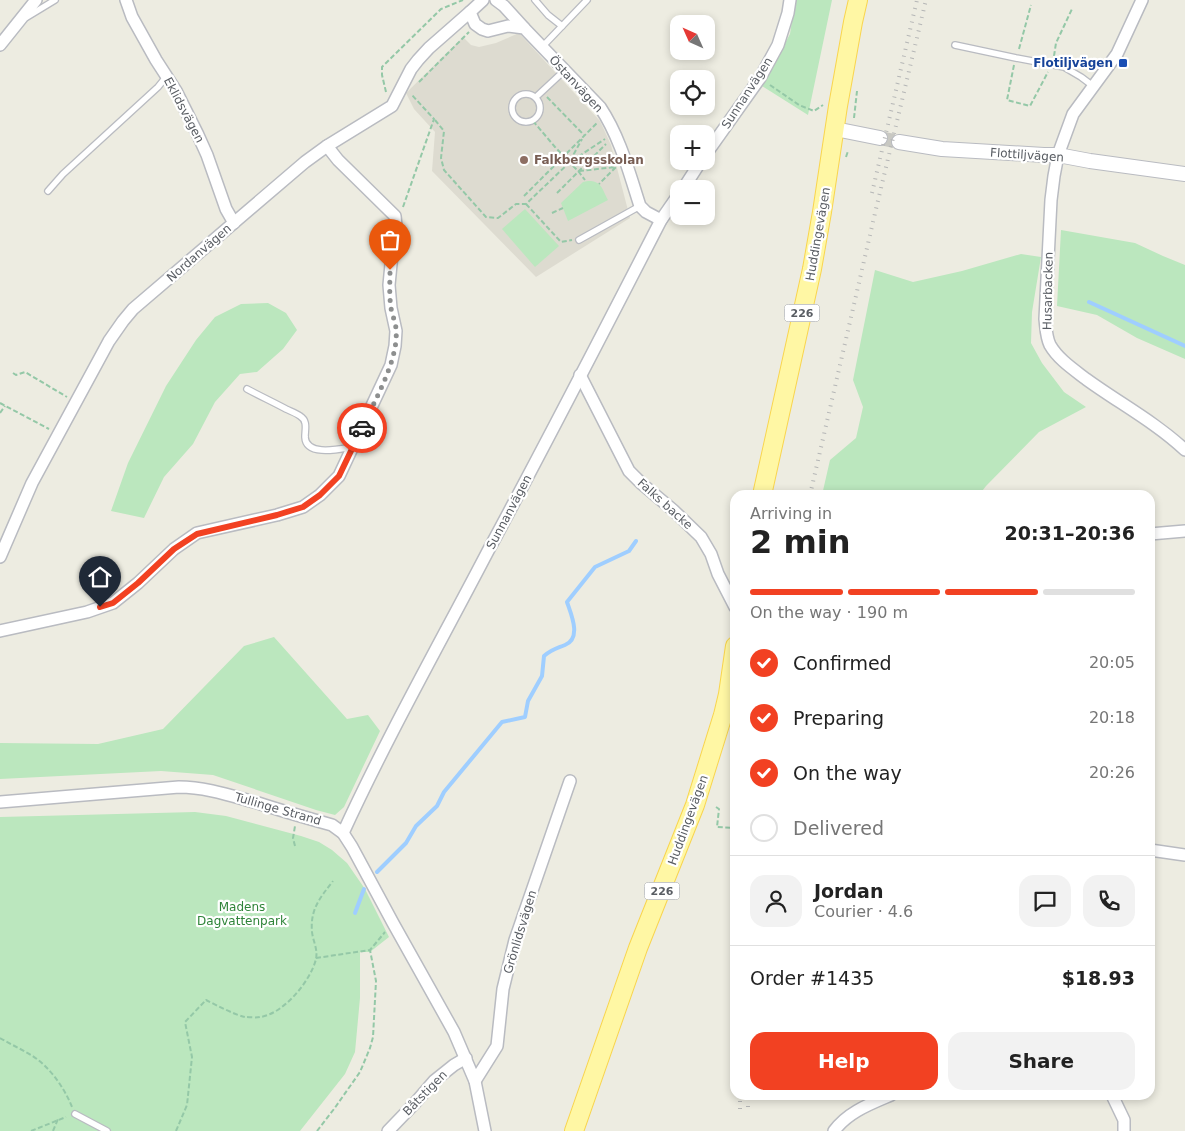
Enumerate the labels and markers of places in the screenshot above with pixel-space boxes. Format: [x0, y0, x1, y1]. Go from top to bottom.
place label: Flotiljvägen [1033, 56, 1113, 70]
marker: Flotiljvägen [1117, 57, 1129, 69]
place label: Falkbergsskolan [534, 153, 644, 167]
marker: Falkbergsskolan [518, 154, 530, 166]
pin [369, 219, 411, 270]
pin [79, 556, 121, 607]

